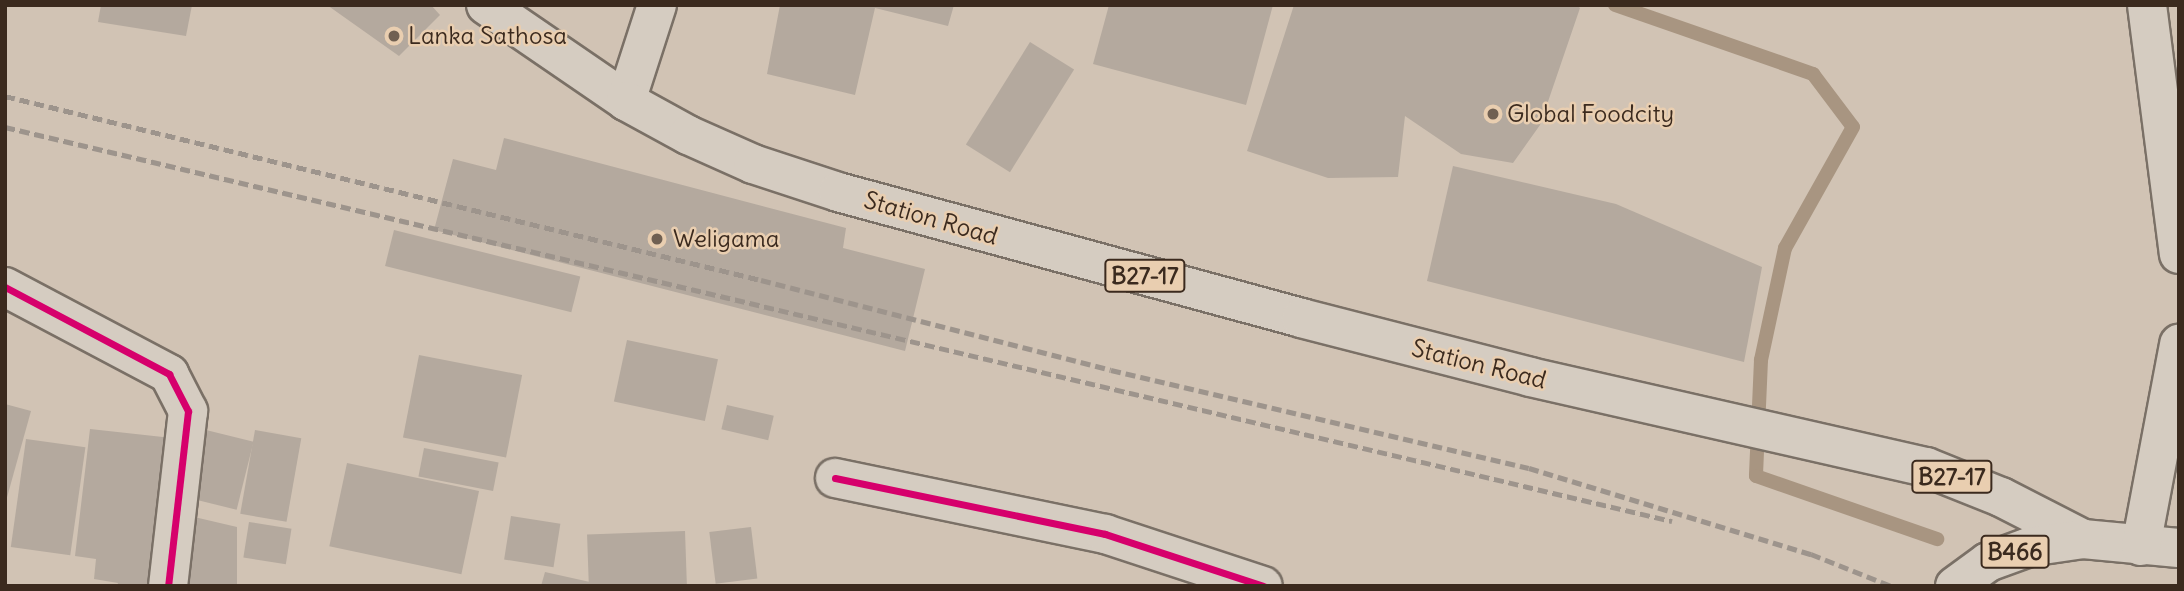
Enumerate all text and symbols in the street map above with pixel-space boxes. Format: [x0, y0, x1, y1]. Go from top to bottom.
place label: Lanka Sathosa [408, 22, 567, 50]
marker: Lanka Sathosa [386, 28, 402, 44]
place label: Global Foodcity [1507, 100, 1674, 128]
marker: Global Foodcity [1485, 106, 1501, 122]
street label: Station Road [861, 185, 1001, 251]
place label: Weligama [673, 225, 779, 253]
marker: Weligama [647, 229, 667, 249]
road number: B27-17 [1103, 256, 1187, 296]
street label: Station Road [1409, 333, 1549, 395]
road number: B27-17 [1910, 457, 1994, 496]
road number: B466 [1980, 532, 2050, 572]

